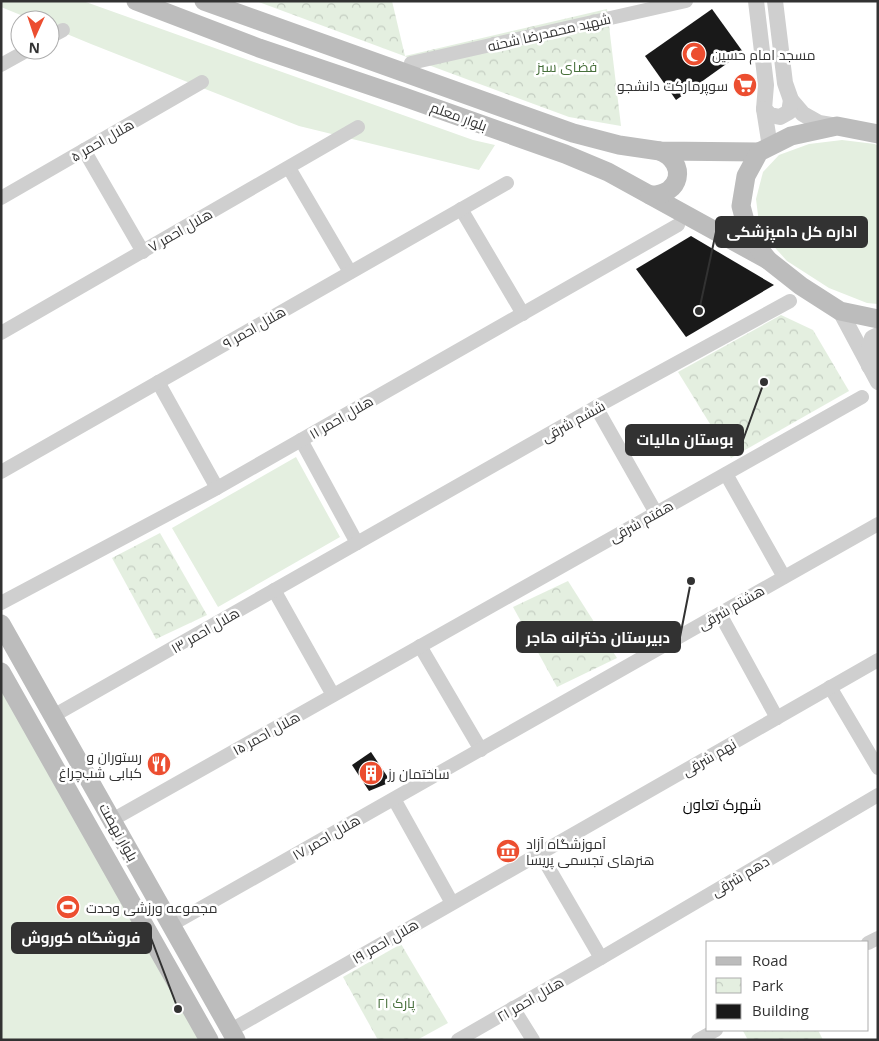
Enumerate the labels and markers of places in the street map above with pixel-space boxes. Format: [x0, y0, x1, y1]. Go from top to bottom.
mosque icon: مسجد امام حسین [681, 41, 707, 67]
place label: مسجد امام حسین [712, 45, 816, 65]
supermarket icon: سوپرمارکت دانشجو [732, 72, 758, 98]
place label: سوپرمارکت دانشجو [617, 76, 728, 96]
callout: اداره کل دامپزشکی [716, 217, 867, 247]
callout: بوستان مالیات [626, 425, 743, 455]
callout: دبیرستان دخترانه هاجر [517, 622, 680, 652]
place label: رستوران و کبابی شب‌چراغ [59, 747, 142, 783]
restaurant icon: رستوران و کبابی شب‌چراغ [146, 751, 172, 777]
building icon: ساختمان رز [358, 760, 384, 786]
place label: ساختمان رز [387, 764, 450, 783]
place label: آموزشگاه آزاد هنرهای تجسمی پریسا [526, 834, 654, 870]
museum icon: آموزشگاه آزاد هنرهای تجسمی پریسا [495, 838, 521, 864]
sports icon: مجموعه ورزشی وحدت [55, 894, 81, 920]
place label: مجموعه ورزشی وحدت [86, 898, 218, 917]
callout: فروشگاه کوروش [12, 923, 151, 953]

